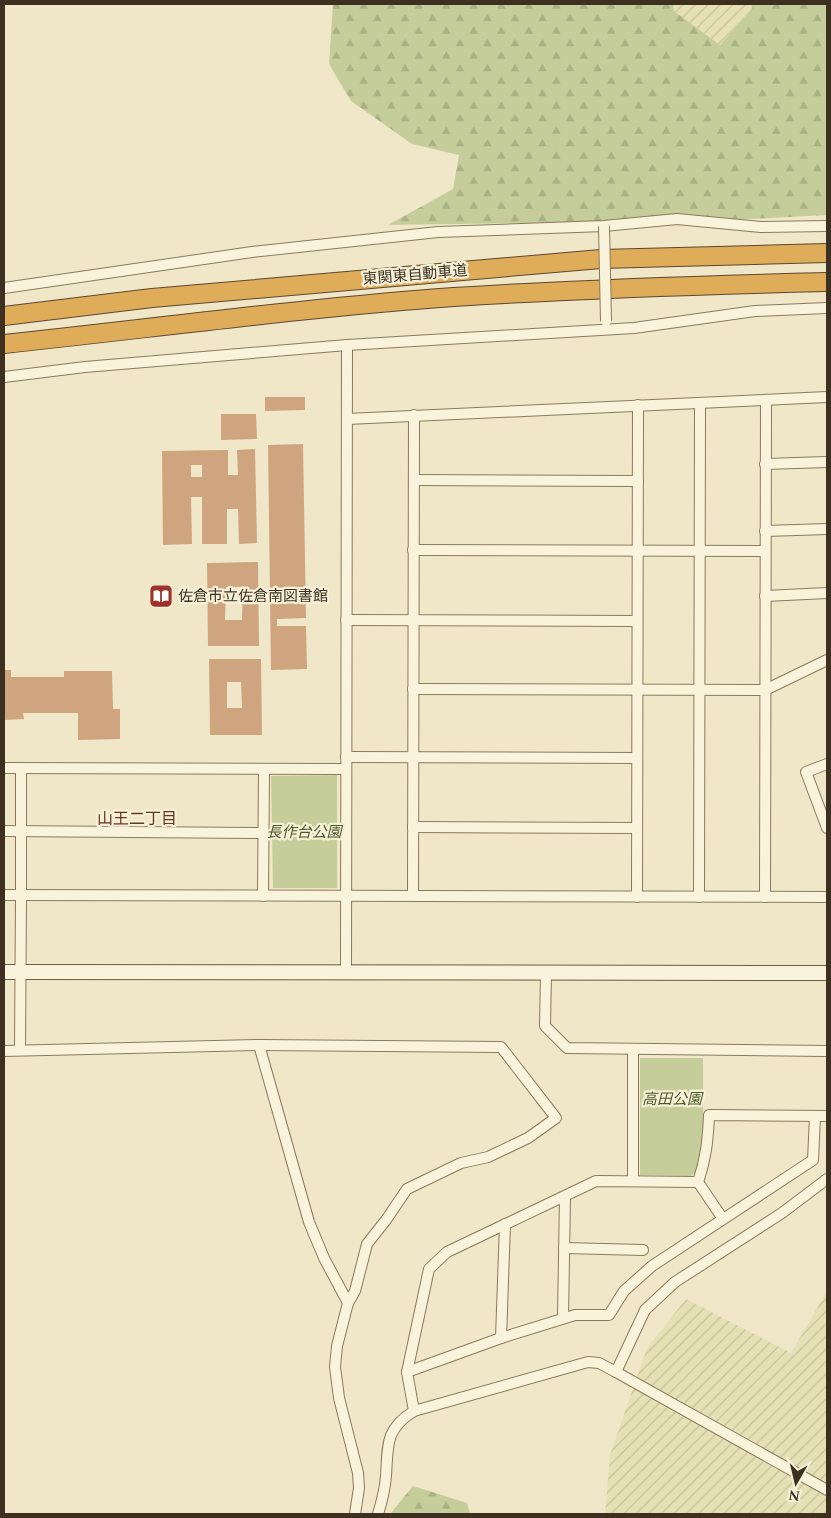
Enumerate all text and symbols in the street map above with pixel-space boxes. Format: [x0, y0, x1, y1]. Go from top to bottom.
street label: 東関東自動車道 [362, 259, 468, 291]
library icon: 佐倉市立佐倉南図書館 [148, 583, 174, 609]
place label: 佐倉市立佐倉南図書館 [178, 585, 328, 608]
district label: 山王二丁目 [97, 807, 177, 831]
park label: 長作台公園 [266, 821, 343, 844]
park label: 高田公園 [642, 1088, 704, 1111]
north arrow [771, 1458, 821, 1508]
text: N [787, 1484, 801, 1507]

